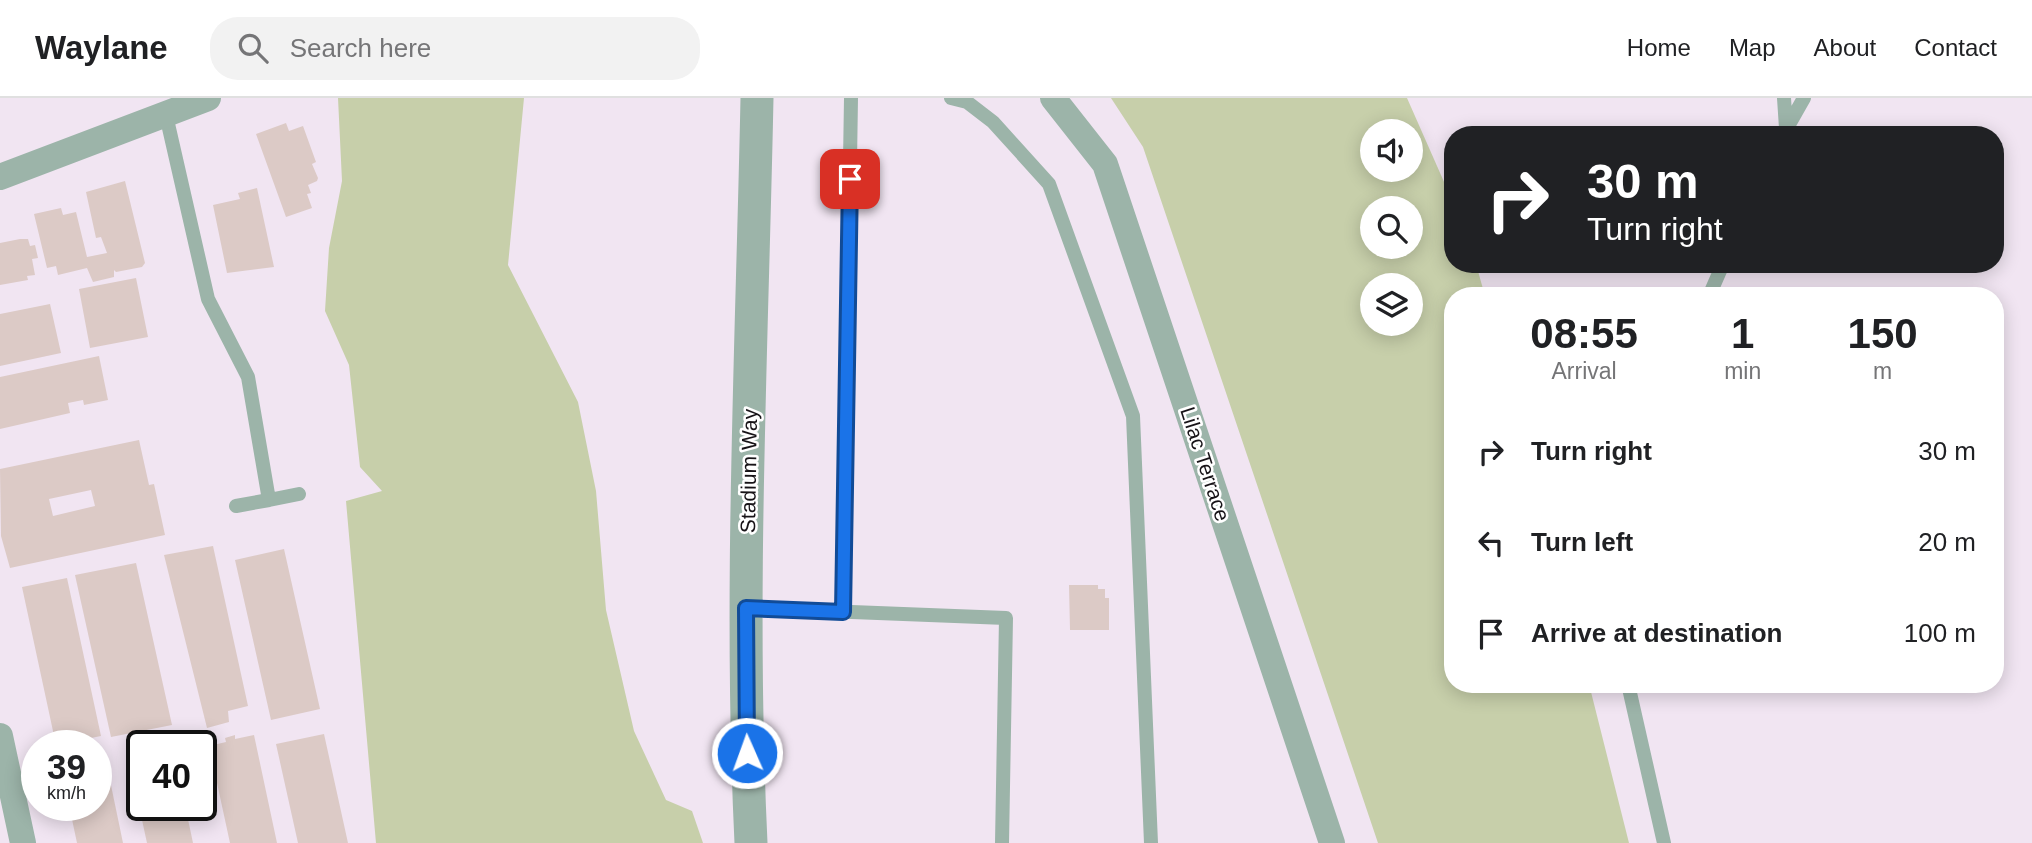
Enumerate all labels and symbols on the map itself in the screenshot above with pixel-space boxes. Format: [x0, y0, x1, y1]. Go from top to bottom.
pin [820, 149, 880, 209]
street label: Lilac Terrace [1176, 404, 1235, 524]
street label: Stadium Way [736, 408, 761, 533]
position arrow [710, 716, 784, 790]
speed limit sign: 40 [126, 730, 217, 821]

